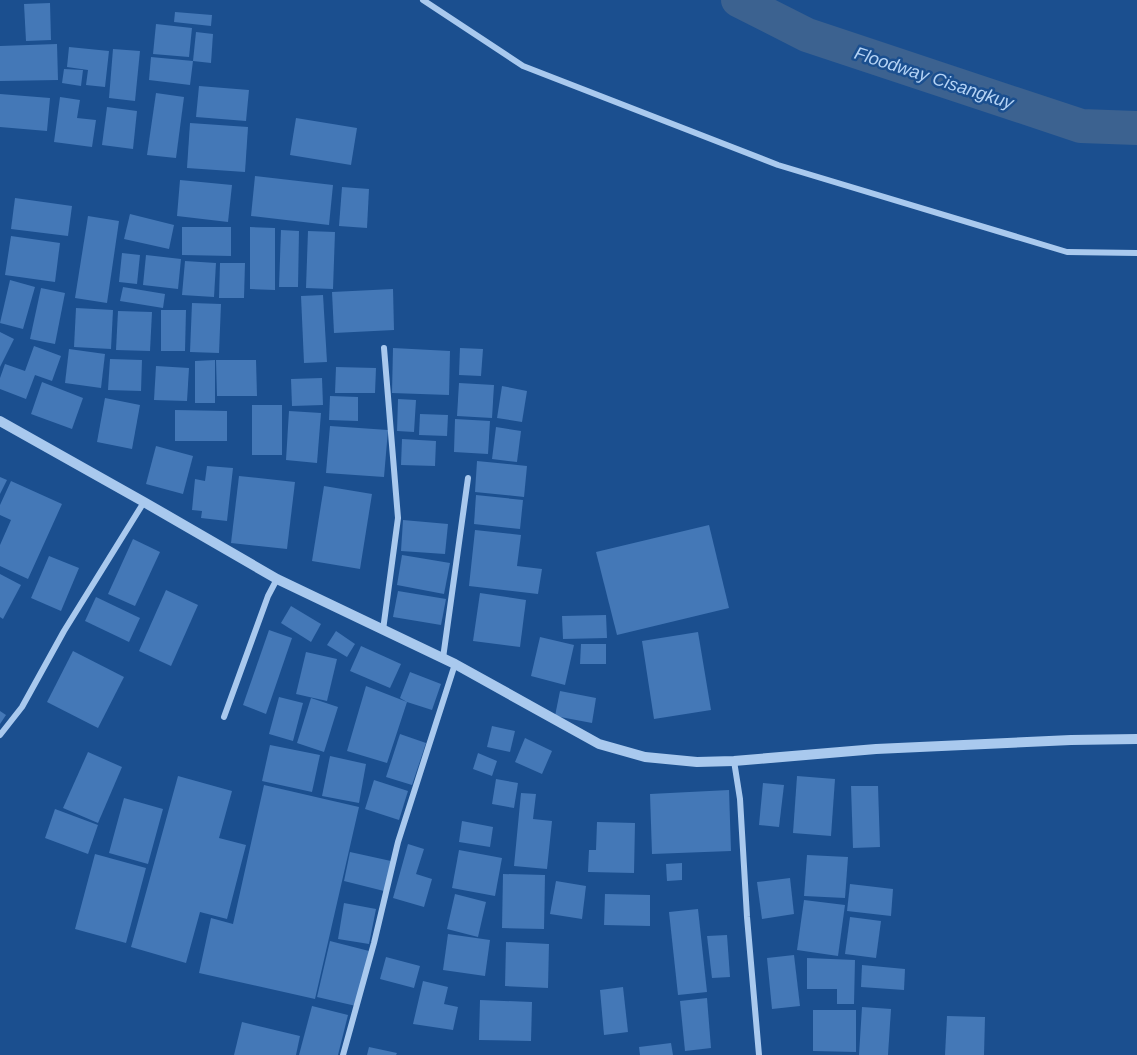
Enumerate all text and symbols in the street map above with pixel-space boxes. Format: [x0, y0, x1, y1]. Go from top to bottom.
water label: Floodway Cisangkuy [852, 43, 1017, 113]

